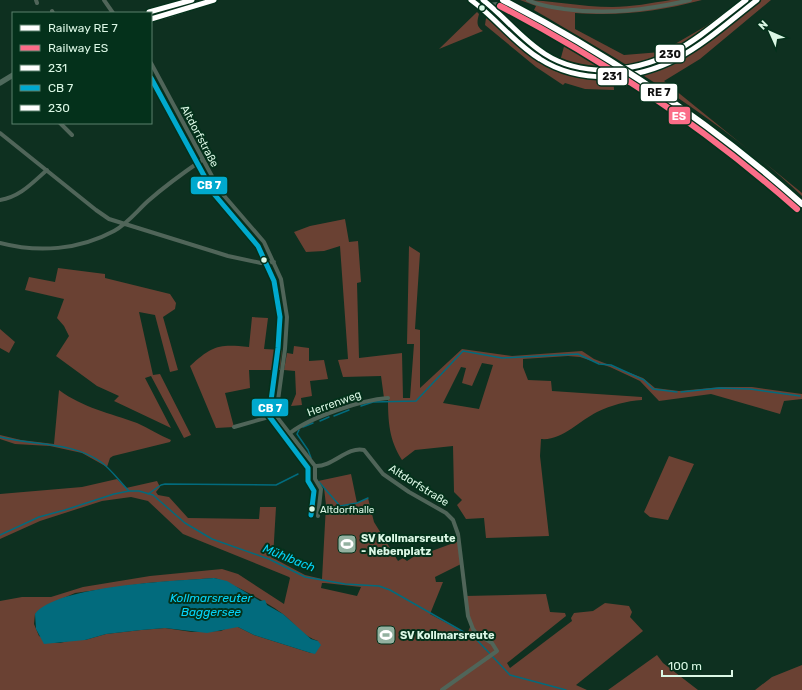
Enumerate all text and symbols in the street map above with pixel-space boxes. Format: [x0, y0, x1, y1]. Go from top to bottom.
unlabelled marker [477, 3, 487, 13]
legend [12, 12, 152, 124]
north arrow [750, 12, 790, 52]
text: N [756, 18, 771, 33]
text: Railway RE 7 [48, 21, 118, 35]
text: Railway ES [48, 41, 108, 55]
line badge: 230 [655, 44, 685, 63]
text: 230 [659, 48, 681, 61]
text: 231 [48, 61, 67, 75]
line badge: 231 [597, 67, 628, 86]
text: 231 [602, 70, 622, 83]
text: CB 7 [48, 81, 73, 95]
line badge: RE 7 [640, 83, 678, 102]
text: RE 7 [647, 86, 671, 99]
text: 230 [48, 101, 70, 115]
street label: Altdorfstraße [178, 103, 221, 169]
line badge: ES [668, 106, 691, 125]
text: ES [672, 110, 686, 123]
line badge: CB 7 [190, 176, 228, 195]
text: CB 7 [197, 179, 222, 192]
unlabelled marker [259, 255, 269, 265]
street label: Herrenweg [305, 388, 363, 419]
line badge: CB 7 [251, 398, 289, 417]
text: CB 7 [258, 402, 283, 415]
street label: Altdorfstraße [386, 462, 451, 509]
marker: Altdorfhalle [307, 504, 317, 514]
place label: Altdorfhalle [320, 504, 375, 516]
place label: SV Kollmarsreute - Nebenplatz [361, 532, 456, 558]
sports icon: SV Kollmarsreute - Nebenplatz [336, 533, 358, 555]
water label: Mühlbach [261, 541, 317, 575]
water label: Kollmarsreuter Baggersee [170, 591, 252, 619]
sports icon: SV Kollmarsreute [375, 624, 397, 646]
place label: SV Kollmarsreute [400, 629, 495, 642]
scale bar [662, 652, 732, 678]
text: 100 m [668, 659, 702, 673]

